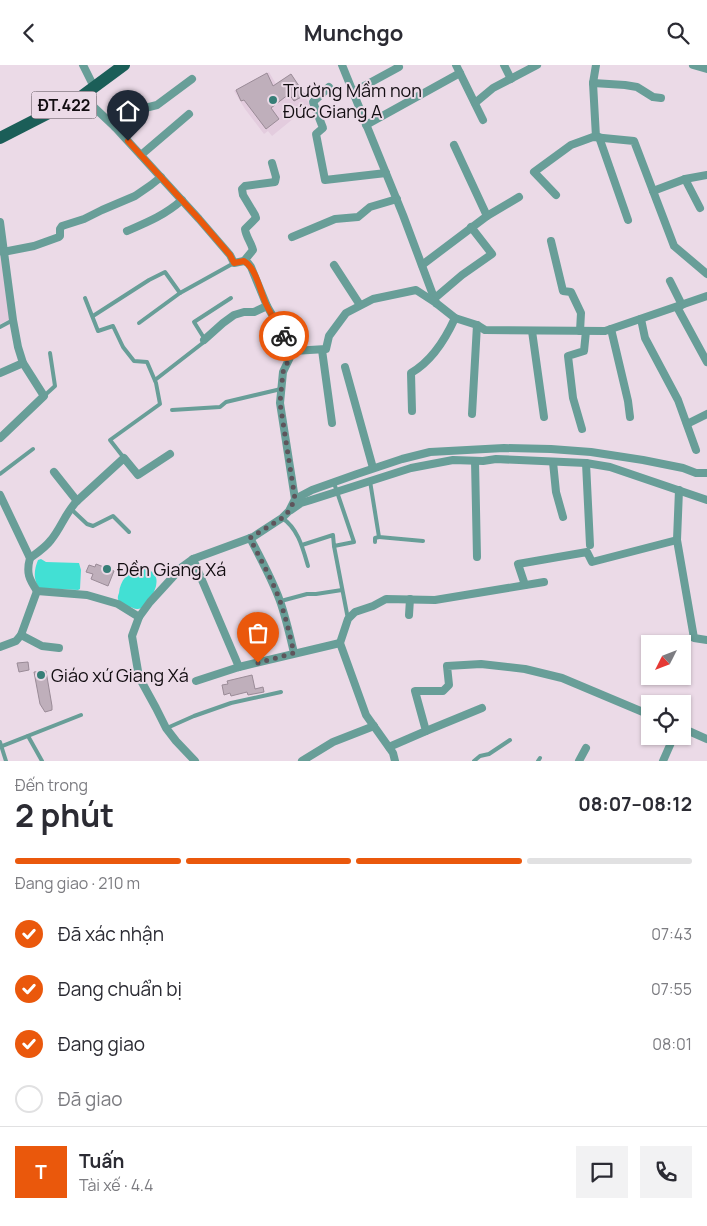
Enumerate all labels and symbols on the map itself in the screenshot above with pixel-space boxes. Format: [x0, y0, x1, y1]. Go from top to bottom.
place label: Trường Mầm non Đức Giang A [283, 78, 422, 123]
pin [107, 90, 149, 141]
road number: ĐT.422 [32, 91, 96, 119]
marker: Trường Mầm non Đức Giang A [267, 94, 279, 106]
courier [259, 311, 309, 361]
place label: Đền Giang Xá [117, 557, 226, 581]
marker: Đền Giang Xá [101, 563, 113, 575]
pin [237, 612, 279, 663]
north arrow [641, 635, 691, 685]
place label: Giáo xứ Giang Xá [51, 663, 189, 687]
marker: Giáo xứ Giang Xá [35, 669, 47, 681]

